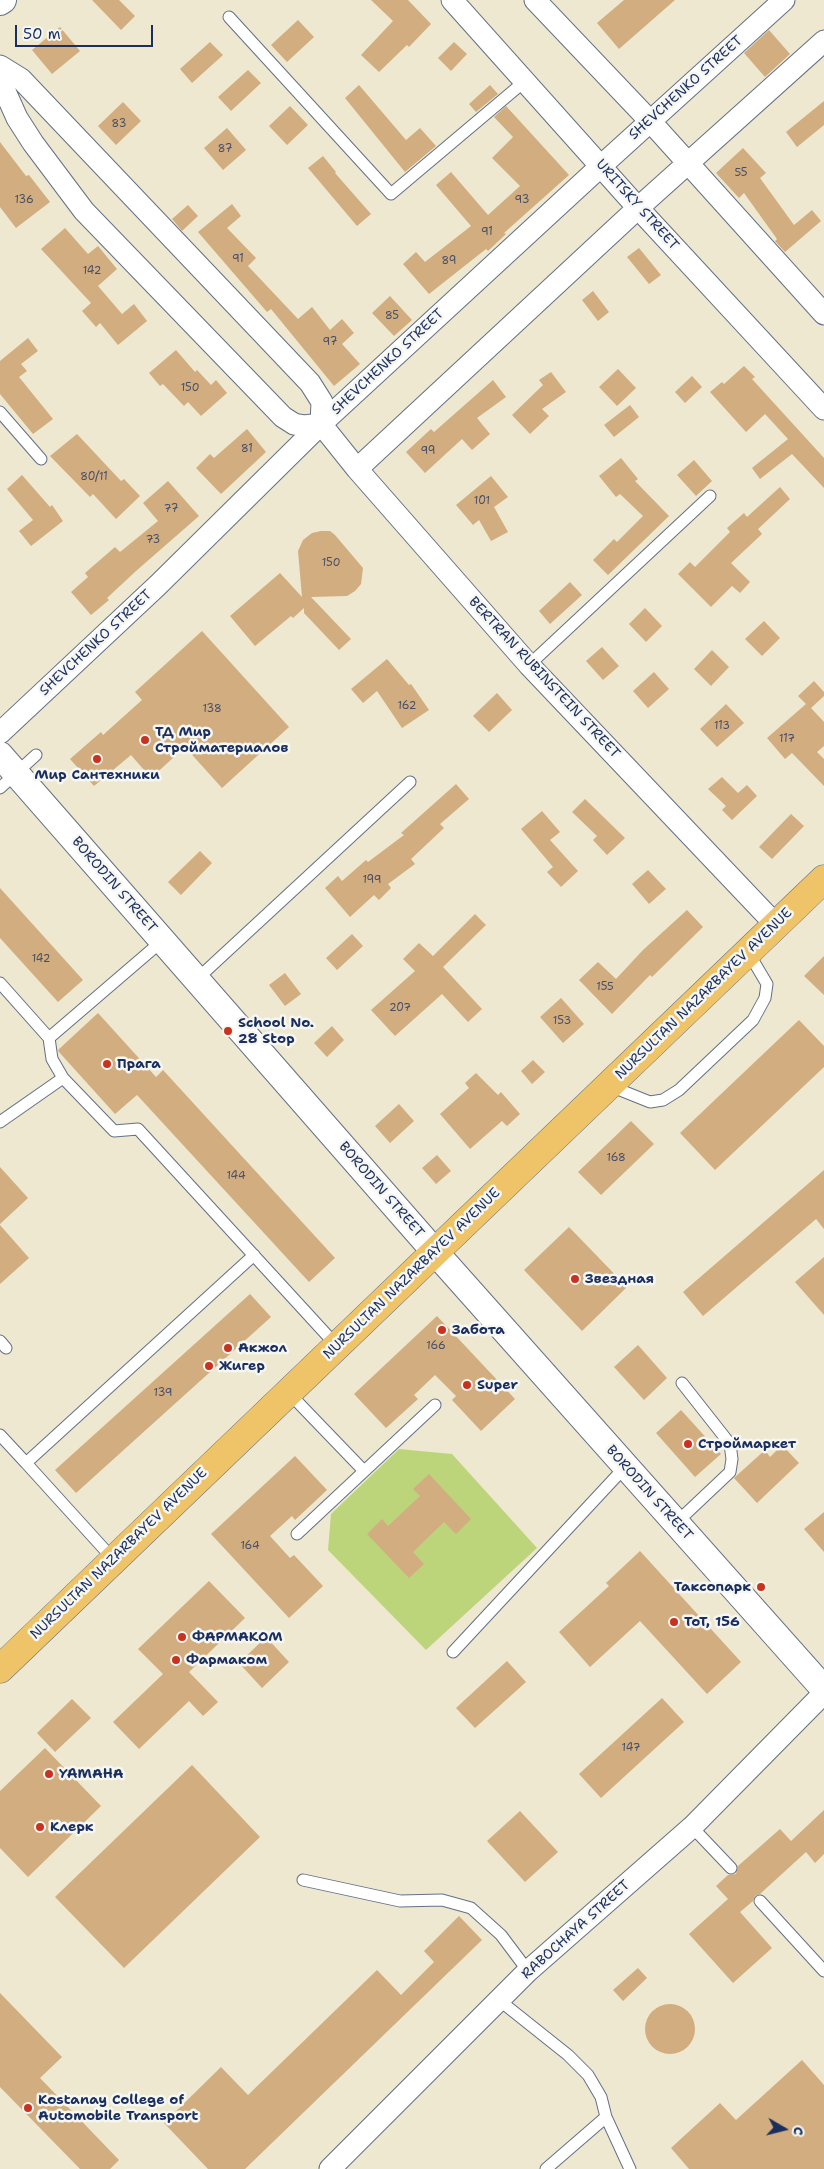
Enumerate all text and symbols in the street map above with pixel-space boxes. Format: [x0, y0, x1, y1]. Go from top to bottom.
scale bar [18, 15, 155, 47]
text: 50 m [23, 24, 61, 44]
street label: SHEVCHENKO STREET [626, 32, 746, 144]
house number: 83 [112, 117, 126, 131]
house number: 87 [218, 142, 232, 156]
street label: URITSKY STREET [592, 156, 682, 254]
house number: 55 [734, 166, 748, 180]
house number: 136 [14, 193, 34, 207]
house number: 93 [515, 193, 529, 207]
house number: 91 [481, 225, 493, 239]
house number: 91 [232, 252, 244, 266]
house number: 89 [442, 254, 456, 268]
house number: 142 [83, 264, 101, 278]
street label: SHEVCHENKO STREET [328, 306, 448, 418]
house number: 85 [385, 309, 399, 323]
house number: 97 [323, 335, 337, 349]
house number: 150 [181, 381, 199, 395]
house number: 81 [241, 442, 253, 456]
house number: 99 [421, 444, 435, 458]
house number: 80/11 [80, 470, 108, 484]
house number: 101 [474, 494, 490, 508]
house number: 77 [164, 502, 178, 516]
house number: 73 [146, 533, 160, 547]
house number: 150 [322, 556, 340, 570]
street label: SHEVCHENKO STREET [36, 587, 156, 699]
street label: BERTRAN RUBINSTEIN STREET [465, 594, 623, 762]
house number: 162 [398, 699, 416, 713]
house number: 138 [202, 702, 222, 716]
house number: 113 [714, 719, 730, 733]
place label: ТД Мир Стройматериалов [155, 724, 288, 756]
house number: 117 [779, 732, 795, 746]
marker: ТД Мир Стройматериалов [139, 734, 151, 746]
marker: Мир Сантехники [91, 753, 103, 765]
place label: Мир Сантехники [34, 767, 160, 783]
street label: BORODIN STREET [68, 834, 160, 936]
house number: 199 [362, 873, 382, 887]
street label: NURSULTAN NAZARBAYEV AVENUE [612, 905, 796, 1083]
house number: 142 [32, 952, 50, 966]
house number: 155 [596, 980, 614, 994]
house number: 207 [389, 1001, 411, 1015]
house number: 153 [553, 1014, 571, 1028]
place label: School No. 28 Stop [238, 1015, 314, 1048]
marker: School No. 28 Stop [222, 1025, 234, 1037]
place label: Прага [117, 1056, 161, 1072]
marker: Прага [101, 1058, 113, 1070]
street label: BORODIN STREET [335, 1139, 427, 1241]
house number: 168 [606, 1151, 626, 1165]
house number: 144 [226, 1169, 246, 1183]
street label: NURSULTAN NAZARBAYEV AVENUE [320, 1185, 504, 1363]
place label: Звездная [585, 1271, 654, 1287]
marker: Звездная [569, 1273, 581, 1285]
place label: Забота [452, 1322, 505, 1338]
marker: Забота [436, 1324, 448, 1336]
house number: 166 [426, 1339, 446, 1353]
place label: Акжол [238, 1340, 287, 1356]
marker: Акжол [222, 1342, 234, 1354]
place label: Жигер [219, 1358, 265, 1374]
marker: Жигер [203, 1360, 215, 1372]
place label: Super [477, 1377, 518, 1393]
marker: Super [461, 1379, 473, 1391]
house number: 139 [154, 1386, 172, 1400]
place label: Строймаркет [698, 1436, 796, 1452]
marker: Строймаркет [682, 1438, 694, 1450]
street label: BORODIN STREET [602, 1442, 696, 1544]
street label: NURSULTAN NAZARBAYEV AVENUE [27, 1465, 211, 1643]
house number: 164 [240, 1539, 260, 1553]
place label: Таксопарк [674, 1579, 751, 1595]
marker: Таксопарк [755, 1581, 767, 1593]
place label: ТоТ, 156 [684, 1614, 740, 1630]
marker: ТоТ, 156 [668, 1616, 680, 1628]
place label: ФАРМАКОМ [192, 1629, 283, 1645]
marker: ФАРМАКОМ [176, 1631, 188, 1643]
place label: Фармаком [186, 1652, 267, 1668]
marker: Фармаком [170, 1654, 182, 1666]
house number: 147 [622, 1741, 640, 1755]
place label: YAMAHA [59, 1766, 123, 1782]
marker: YAMAHA [43, 1768, 55, 1780]
place label: Клерк [50, 1819, 94, 1835]
marker: Клерк [34, 1821, 46, 1833]
street label: RABOCHAYA STREET [519, 1877, 633, 1983]
place label: Kostanay College of Automobile Transport [38, 2092, 198, 2124]
marker: Kostanay College of Automobile Transport [22, 2102, 34, 2114]
north arrow [759, 2104, 809, 2154]
text: С [789, 2126, 808, 2137]

